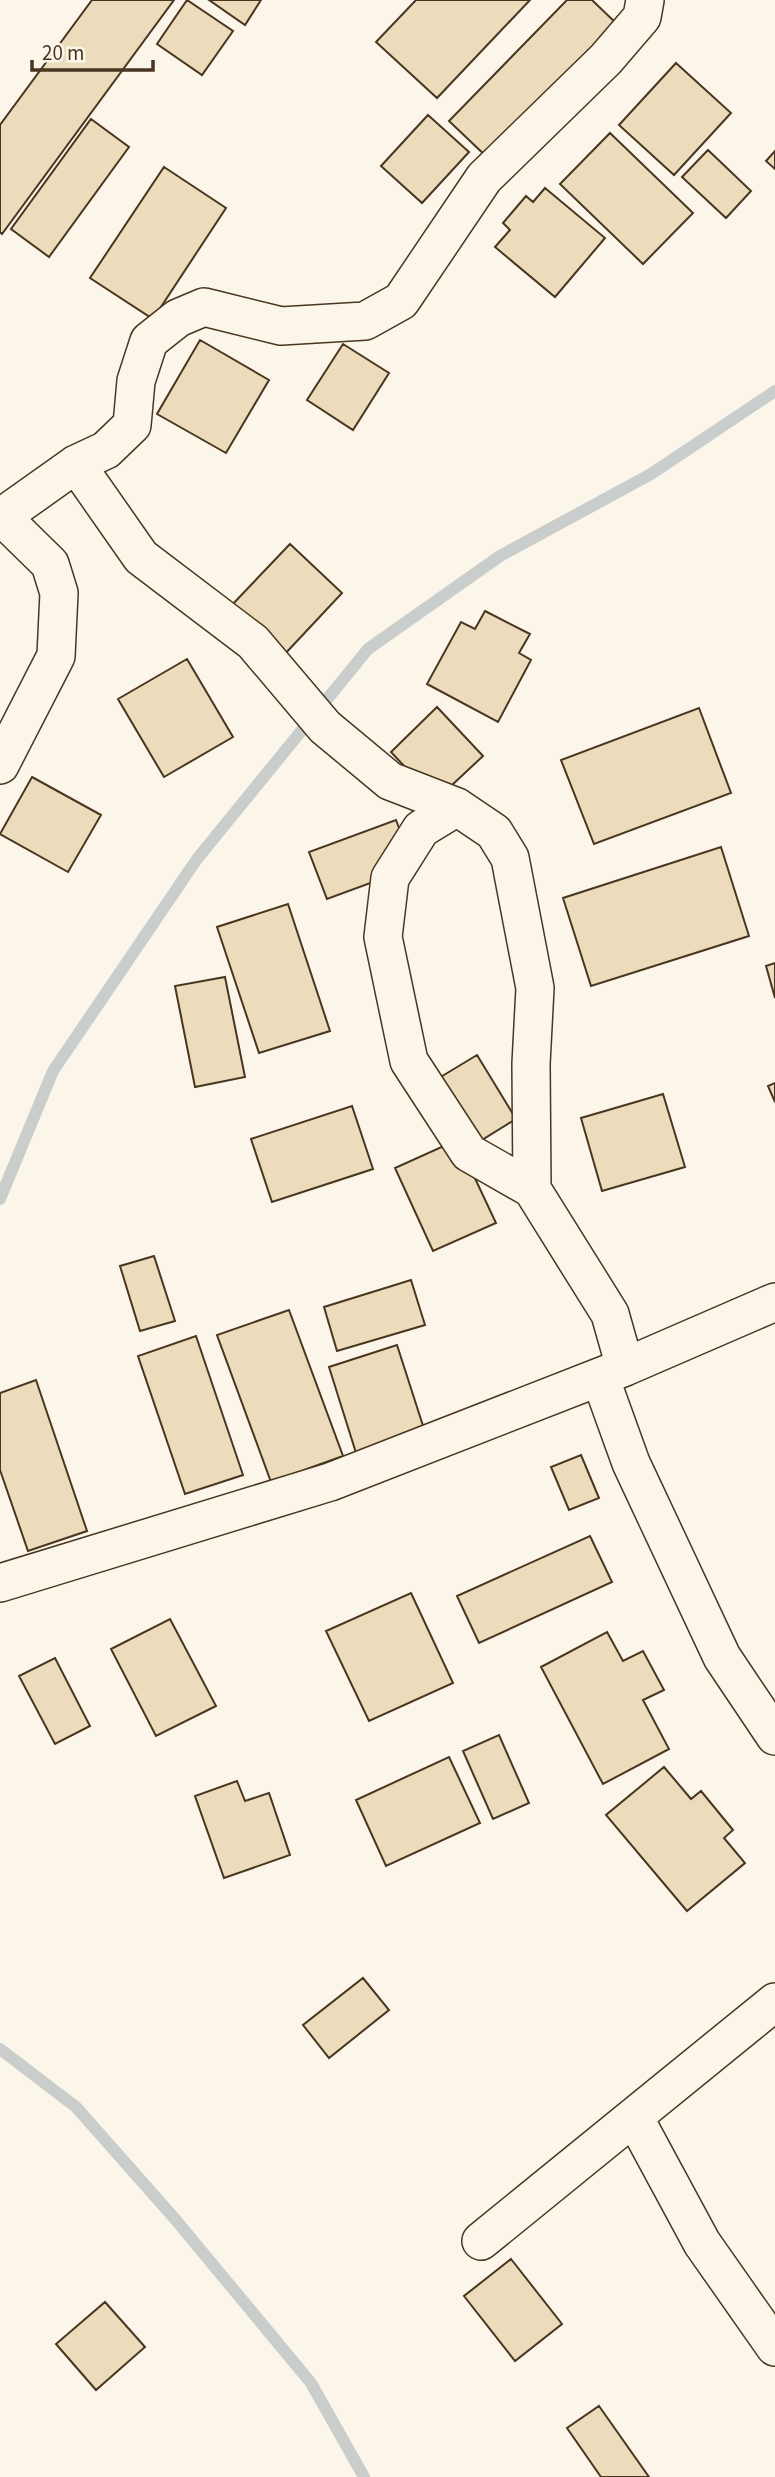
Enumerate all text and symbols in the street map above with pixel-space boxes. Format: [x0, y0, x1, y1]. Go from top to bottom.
scale bar [32, 28, 152, 72]
text: 20 m [42, 38, 84, 68]

